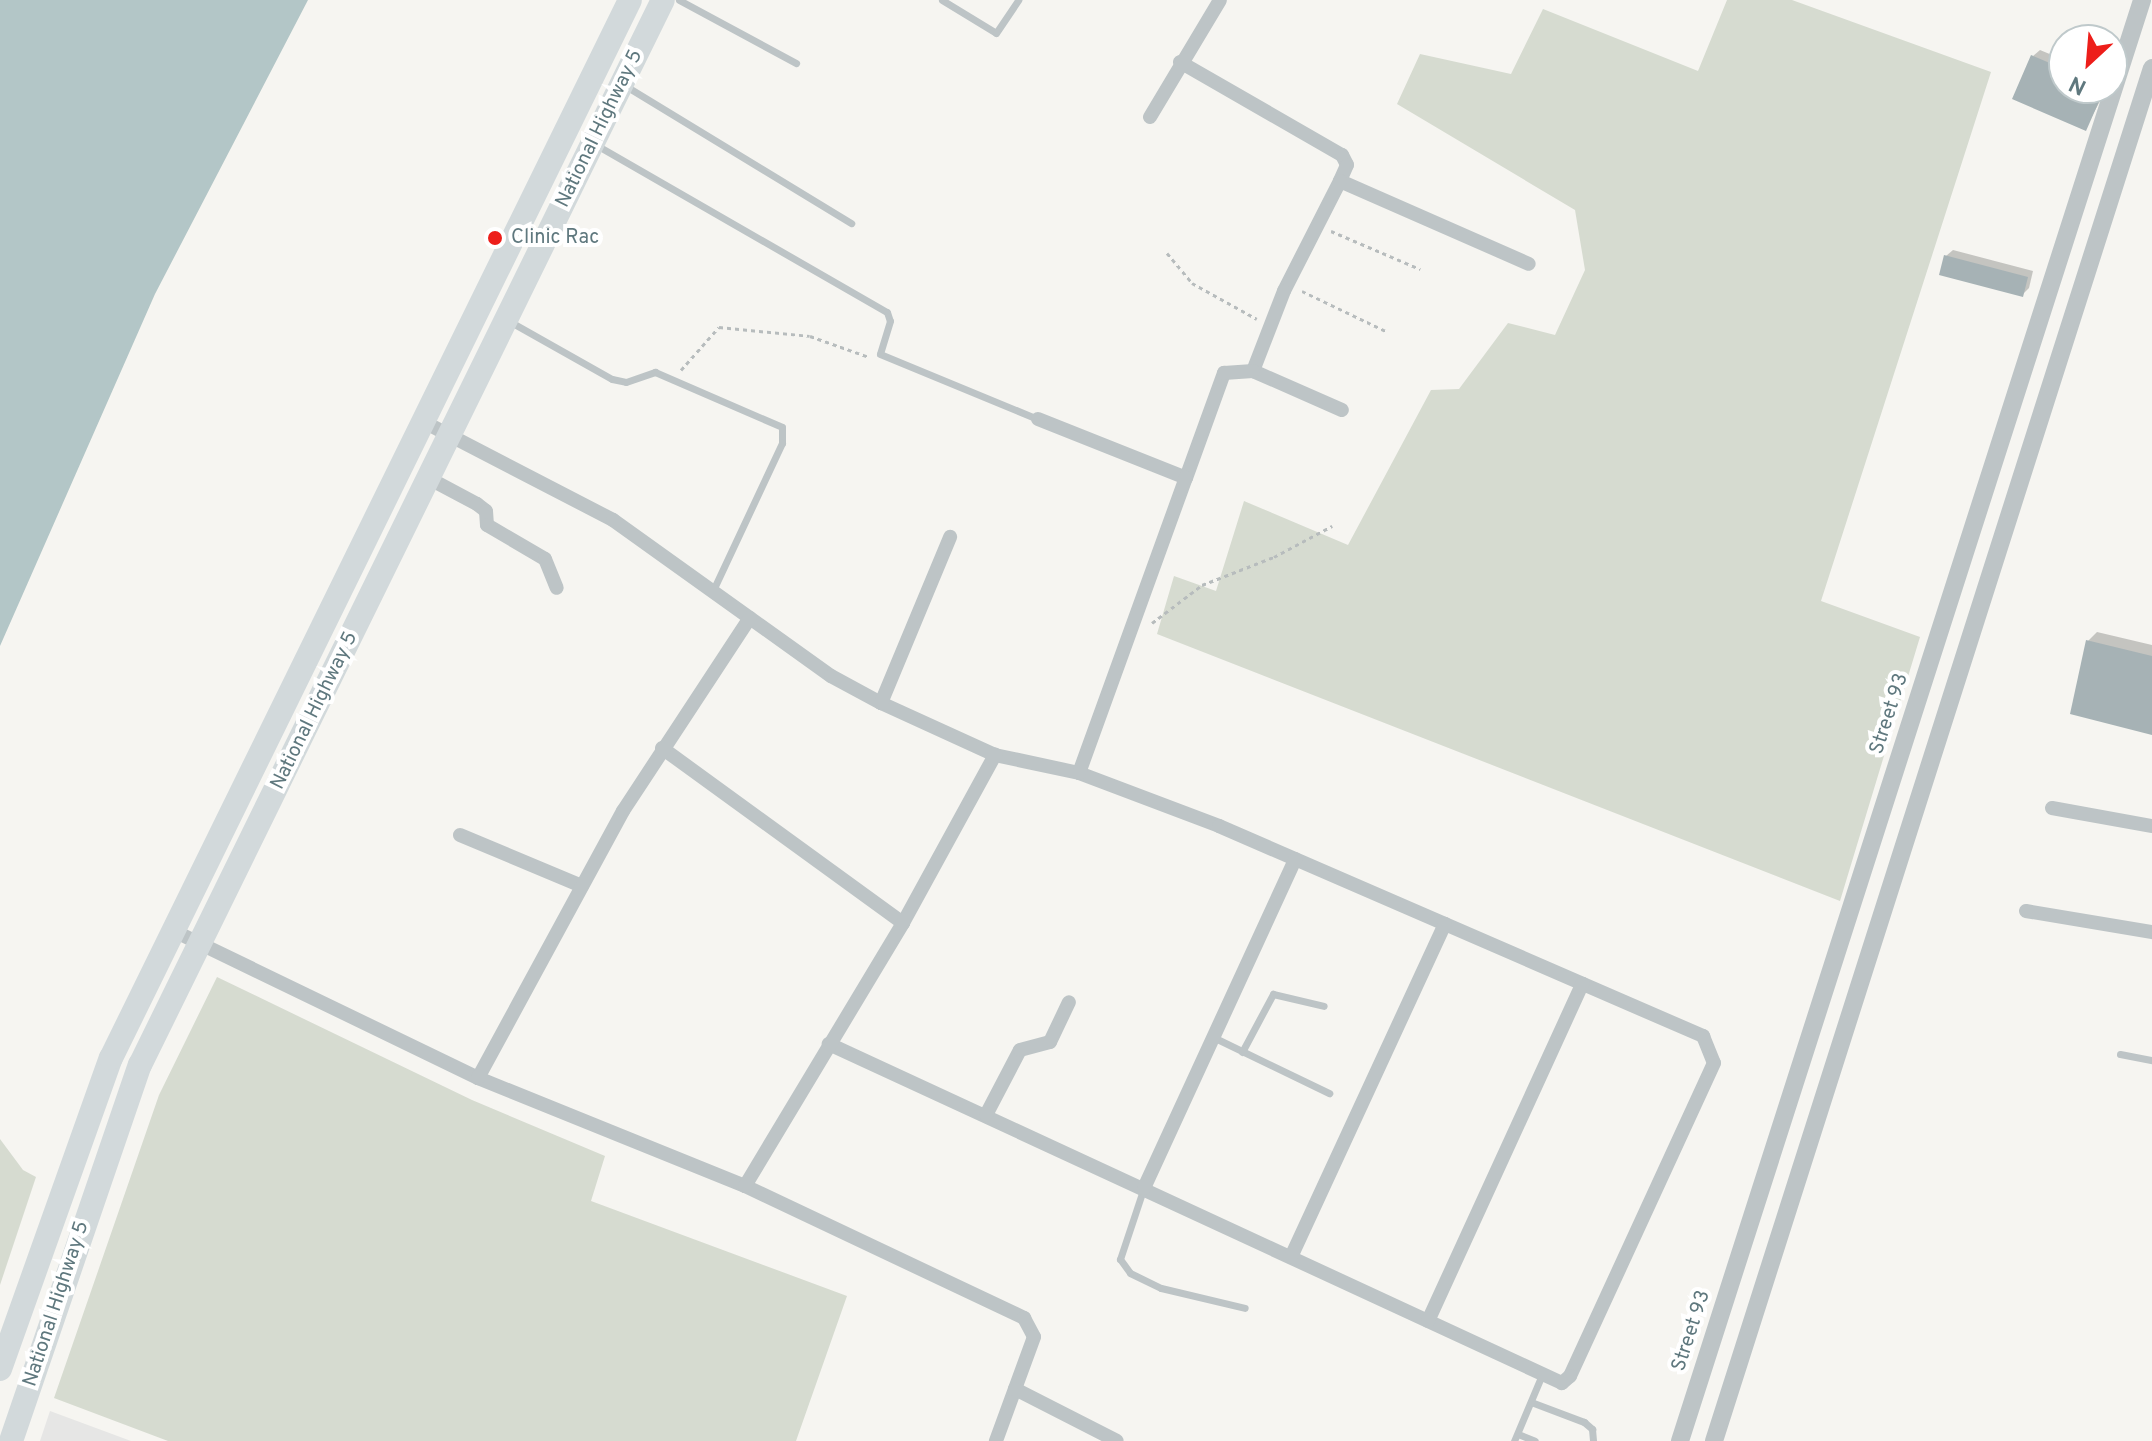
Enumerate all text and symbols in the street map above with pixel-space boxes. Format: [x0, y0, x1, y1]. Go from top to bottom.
north arrow [2048, 24, 2128, 104]
street label: National Highway 5 [551, 46, 649, 212]
text: N [2065, 69, 2091, 100]
place label: Clinic Rac [511, 226, 599, 250]
marker: Clinic Rac [486, 229, 504, 247]
street label: National Highway 5 [266, 628, 364, 794]
street label: Street 93 [1866, 670, 1914, 758]
street label: National Highway 5 [19, 1218, 95, 1390]
street label: Street 93 [1668, 1287, 1716, 1375]

